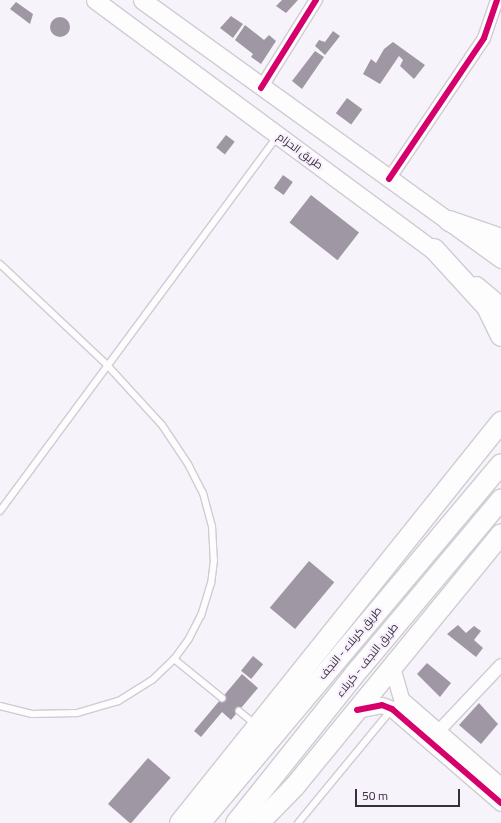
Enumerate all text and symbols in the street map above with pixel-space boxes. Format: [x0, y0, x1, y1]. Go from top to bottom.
street label: طريق الحزام [275, 130, 325, 172]
street label: طريق کربلاء - النجف [316, 604, 384, 682]
street label: طريق النجف - کربلاء [333, 620, 401, 700]
scale bar [357, 781, 462, 807]
text: 50 m [362, 784, 388, 807]

